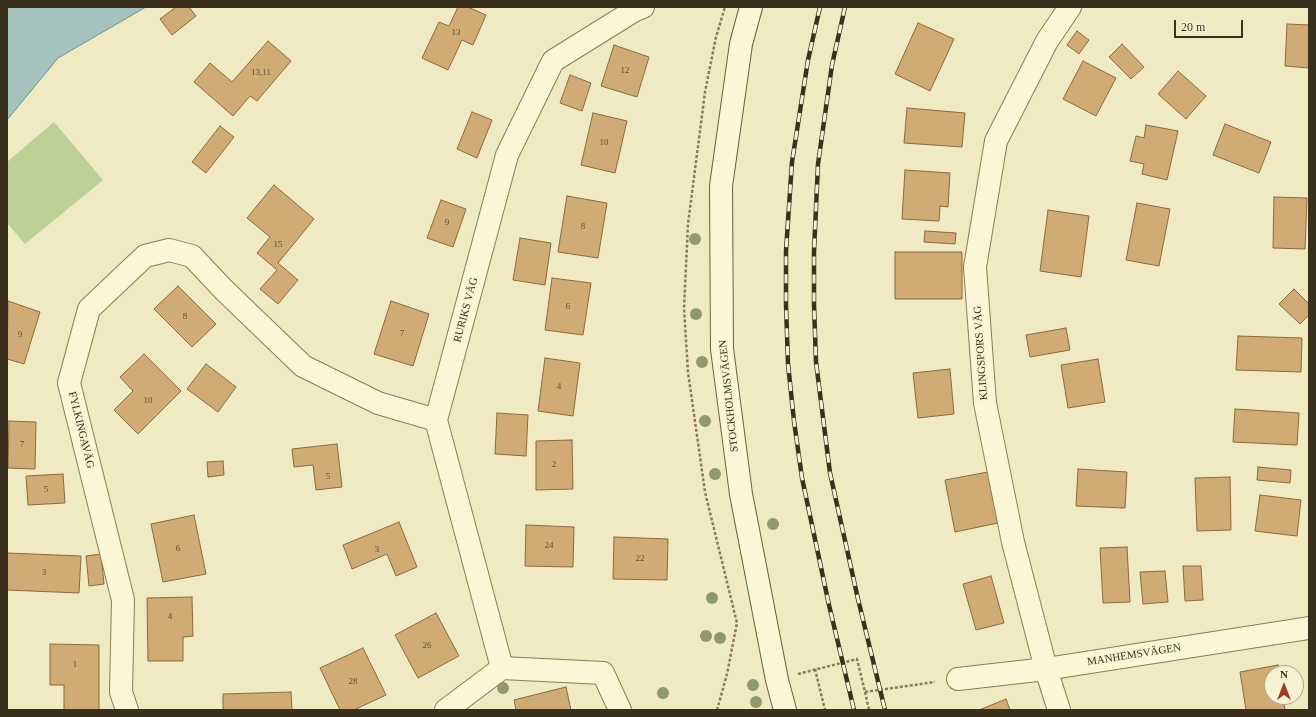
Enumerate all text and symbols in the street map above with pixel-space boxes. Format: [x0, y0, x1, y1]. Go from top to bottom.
scale bar [1176, 12, 1245, 38]
text: 20 m [1181, 20, 1205, 34]
house number: 13 [452, 28, 460, 38]
house number: 12 [620, 66, 630, 76]
house number: 13,11 [251, 68, 271, 78]
house number: 10 [600, 138, 608, 148]
house number: 9 [445, 218, 449, 228]
house number: 8 [581, 222, 585, 232]
house number: 15 [274, 240, 282, 250]
street label: RURIKS VÄG [451, 276, 481, 344]
house number: 6 [566, 302, 570, 312]
street label: KLINGSPORS VÄG [971, 305, 991, 401]
house number: 8 [183, 312, 187, 322]
house number: 7 [400, 329, 404, 339]
house number: 9 [18, 330, 22, 340]
street label: STOCKHOLMSVÄGEN [717, 339, 741, 453]
house number: 4 [557, 382, 561, 392]
street label: FYLKINGAVÄG [65, 390, 97, 470]
house number: 10 [144, 396, 152, 406]
house number: 7 [20, 440, 24, 450]
house number: 2 [552, 460, 556, 470]
house number: 5 [326, 472, 330, 482]
house number: 5 [44, 485, 48, 495]
house number: 24 [544, 541, 554, 551]
house number: 6 [176, 544, 180, 554]
house number: 3 [375, 545, 379, 555]
house number: 22 [636, 554, 644, 564]
house number: 3 [42, 568, 46, 578]
house number: 4 [168, 612, 172, 622]
house number: 26 [422, 641, 432, 651]
street label: MANHEMSVÄGEN [1086, 641, 1182, 669]
house number: 1 [73, 660, 77, 670]
north arrow [1264, 665, 1304, 705]
text: N [1280, 668, 1288, 680]
house number: 28 [348, 677, 358, 687]

